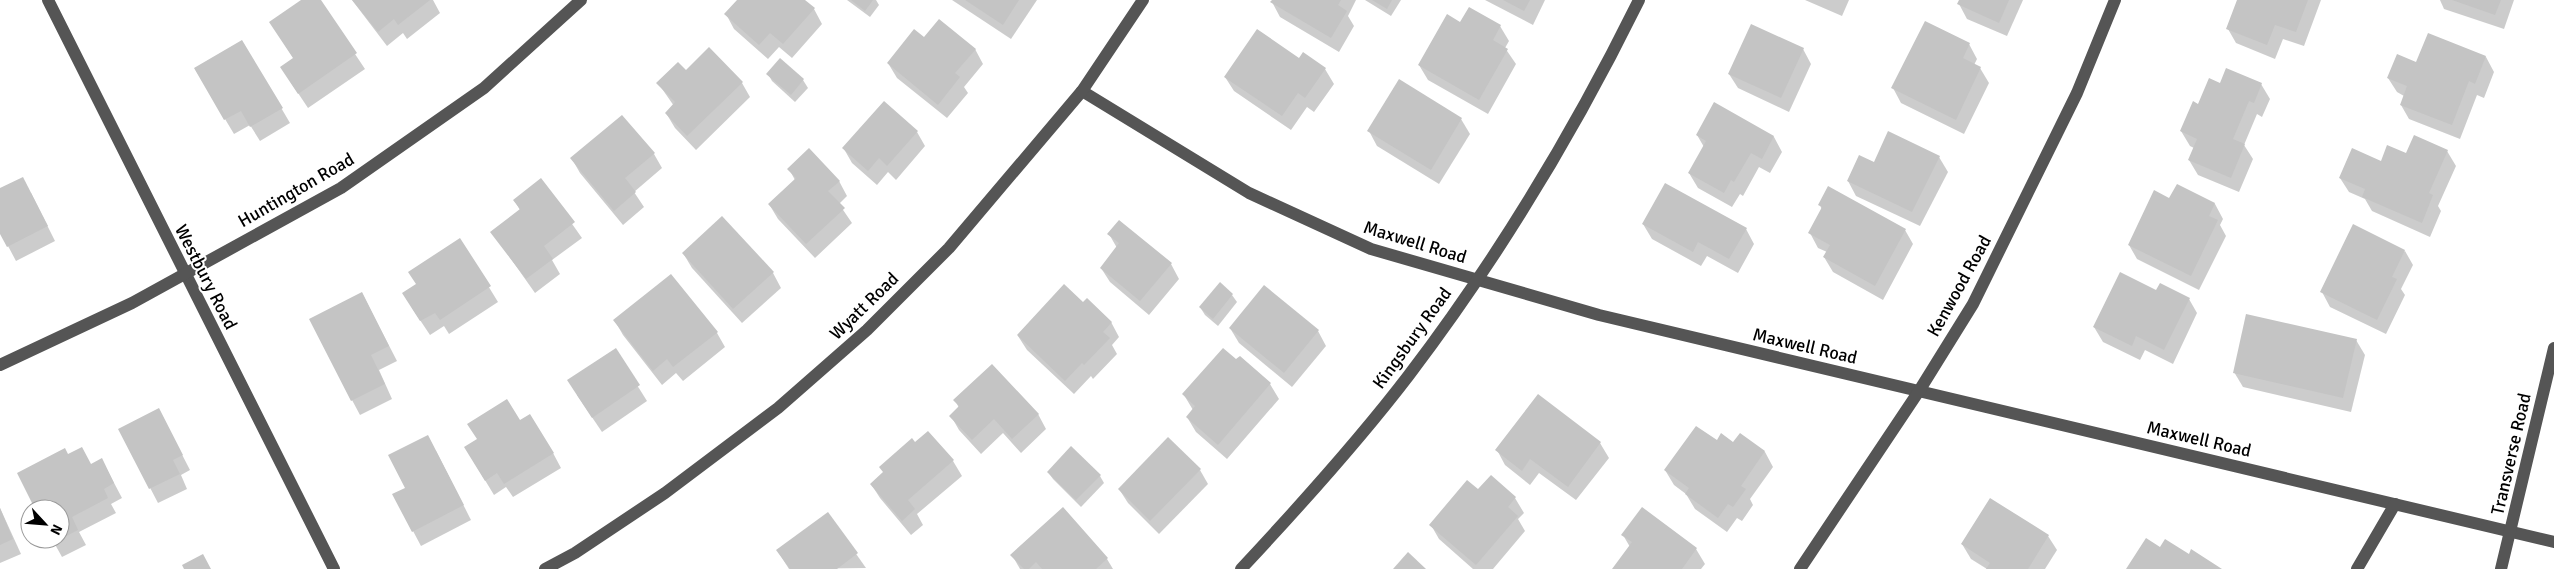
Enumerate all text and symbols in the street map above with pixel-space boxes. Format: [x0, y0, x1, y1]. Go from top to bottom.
street label: Huntington Road [234, 148, 358, 232]
street label: Maxwell Road [1361, 216, 1469, 268]
street label: Westbury Road [170, 221, 242, 333]
street label: Kenwood Road [1922, 231, 1996, 341]
street label: Wyatt Road [825, 268, 903, 344]
street label: Kingsbury Road [1368, 283, 1456, 393]
street label: Maxwell Road [1751, 323, 1859, 369]
street label: Transverse Road [2486, 391, 2536, 517]
street label: Maxwell Road [2145, 416, 2253, 462]
north arrow [20, 499, 70, 549]
text: N [46, 521, 66, 538]

